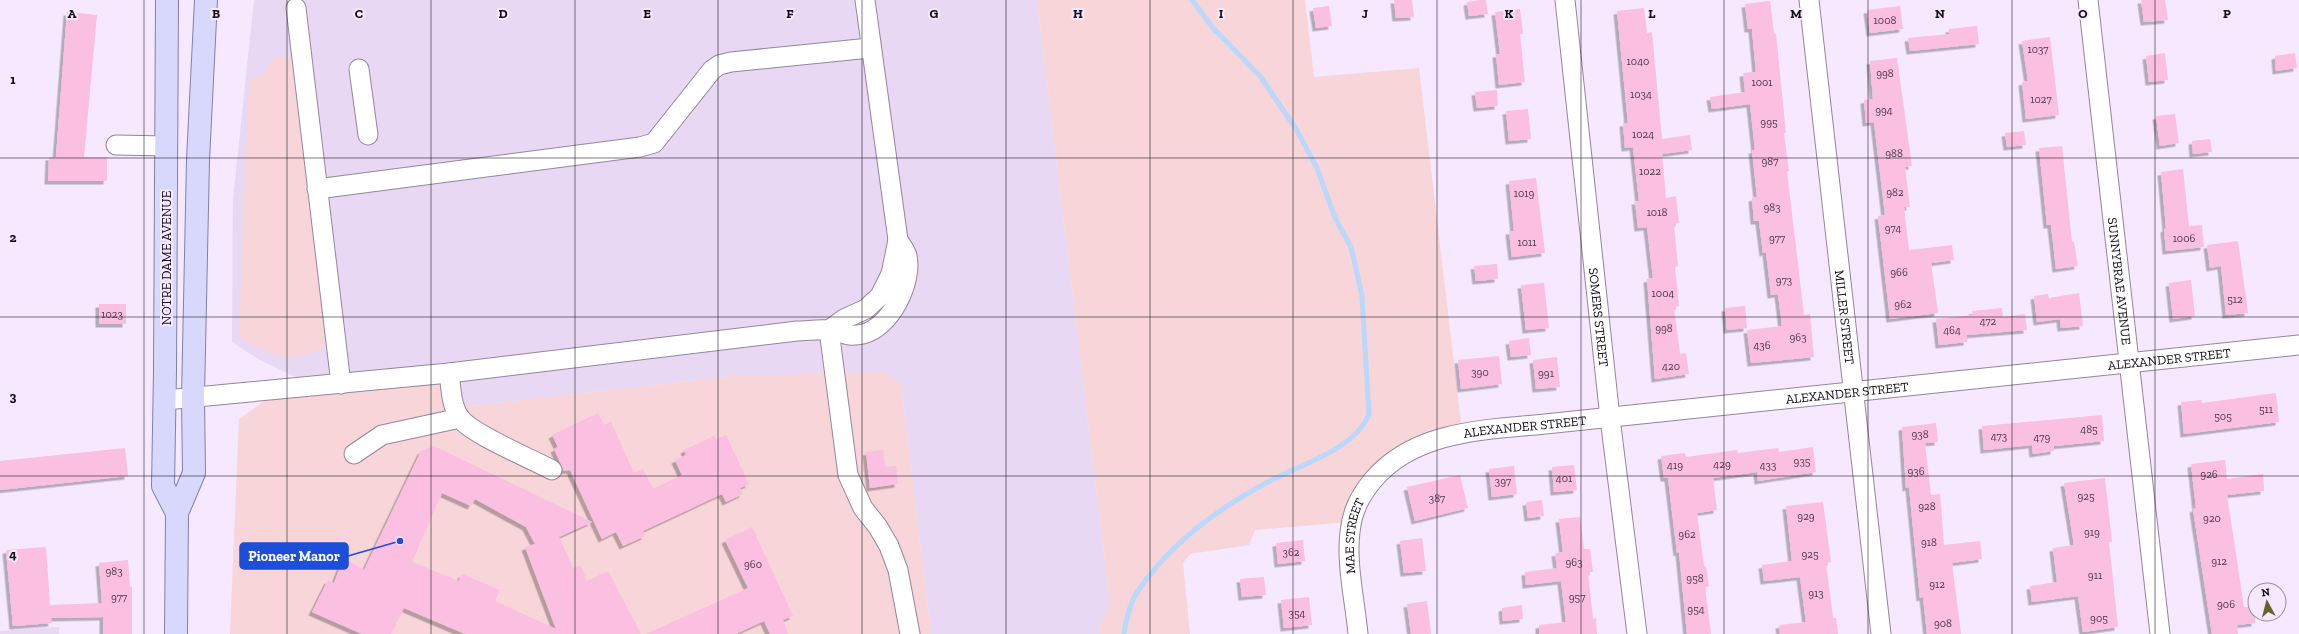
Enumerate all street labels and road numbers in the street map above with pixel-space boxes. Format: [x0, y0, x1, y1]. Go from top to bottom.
street label: NOTRE DAME AVENUE [159, 190, 174, 325]
street label: SUNNYBRAE AVENUE [2105, 217, 2135, 346]
street label: SOMERS STREET [1586, 267, 1612, 368]
street label: MILLER STREET [1832, 269, 1858, 365]
street label: ALEXANDER STREET [2107, 345, 2231, 372]
street label: ALEXANDER STREET [1785, 378, 1909, 406]
street label: ALEXANDER STREET [1462, 412, 1587, 441]
street label: MAE STREET [1341, 495, 1367, 574]

